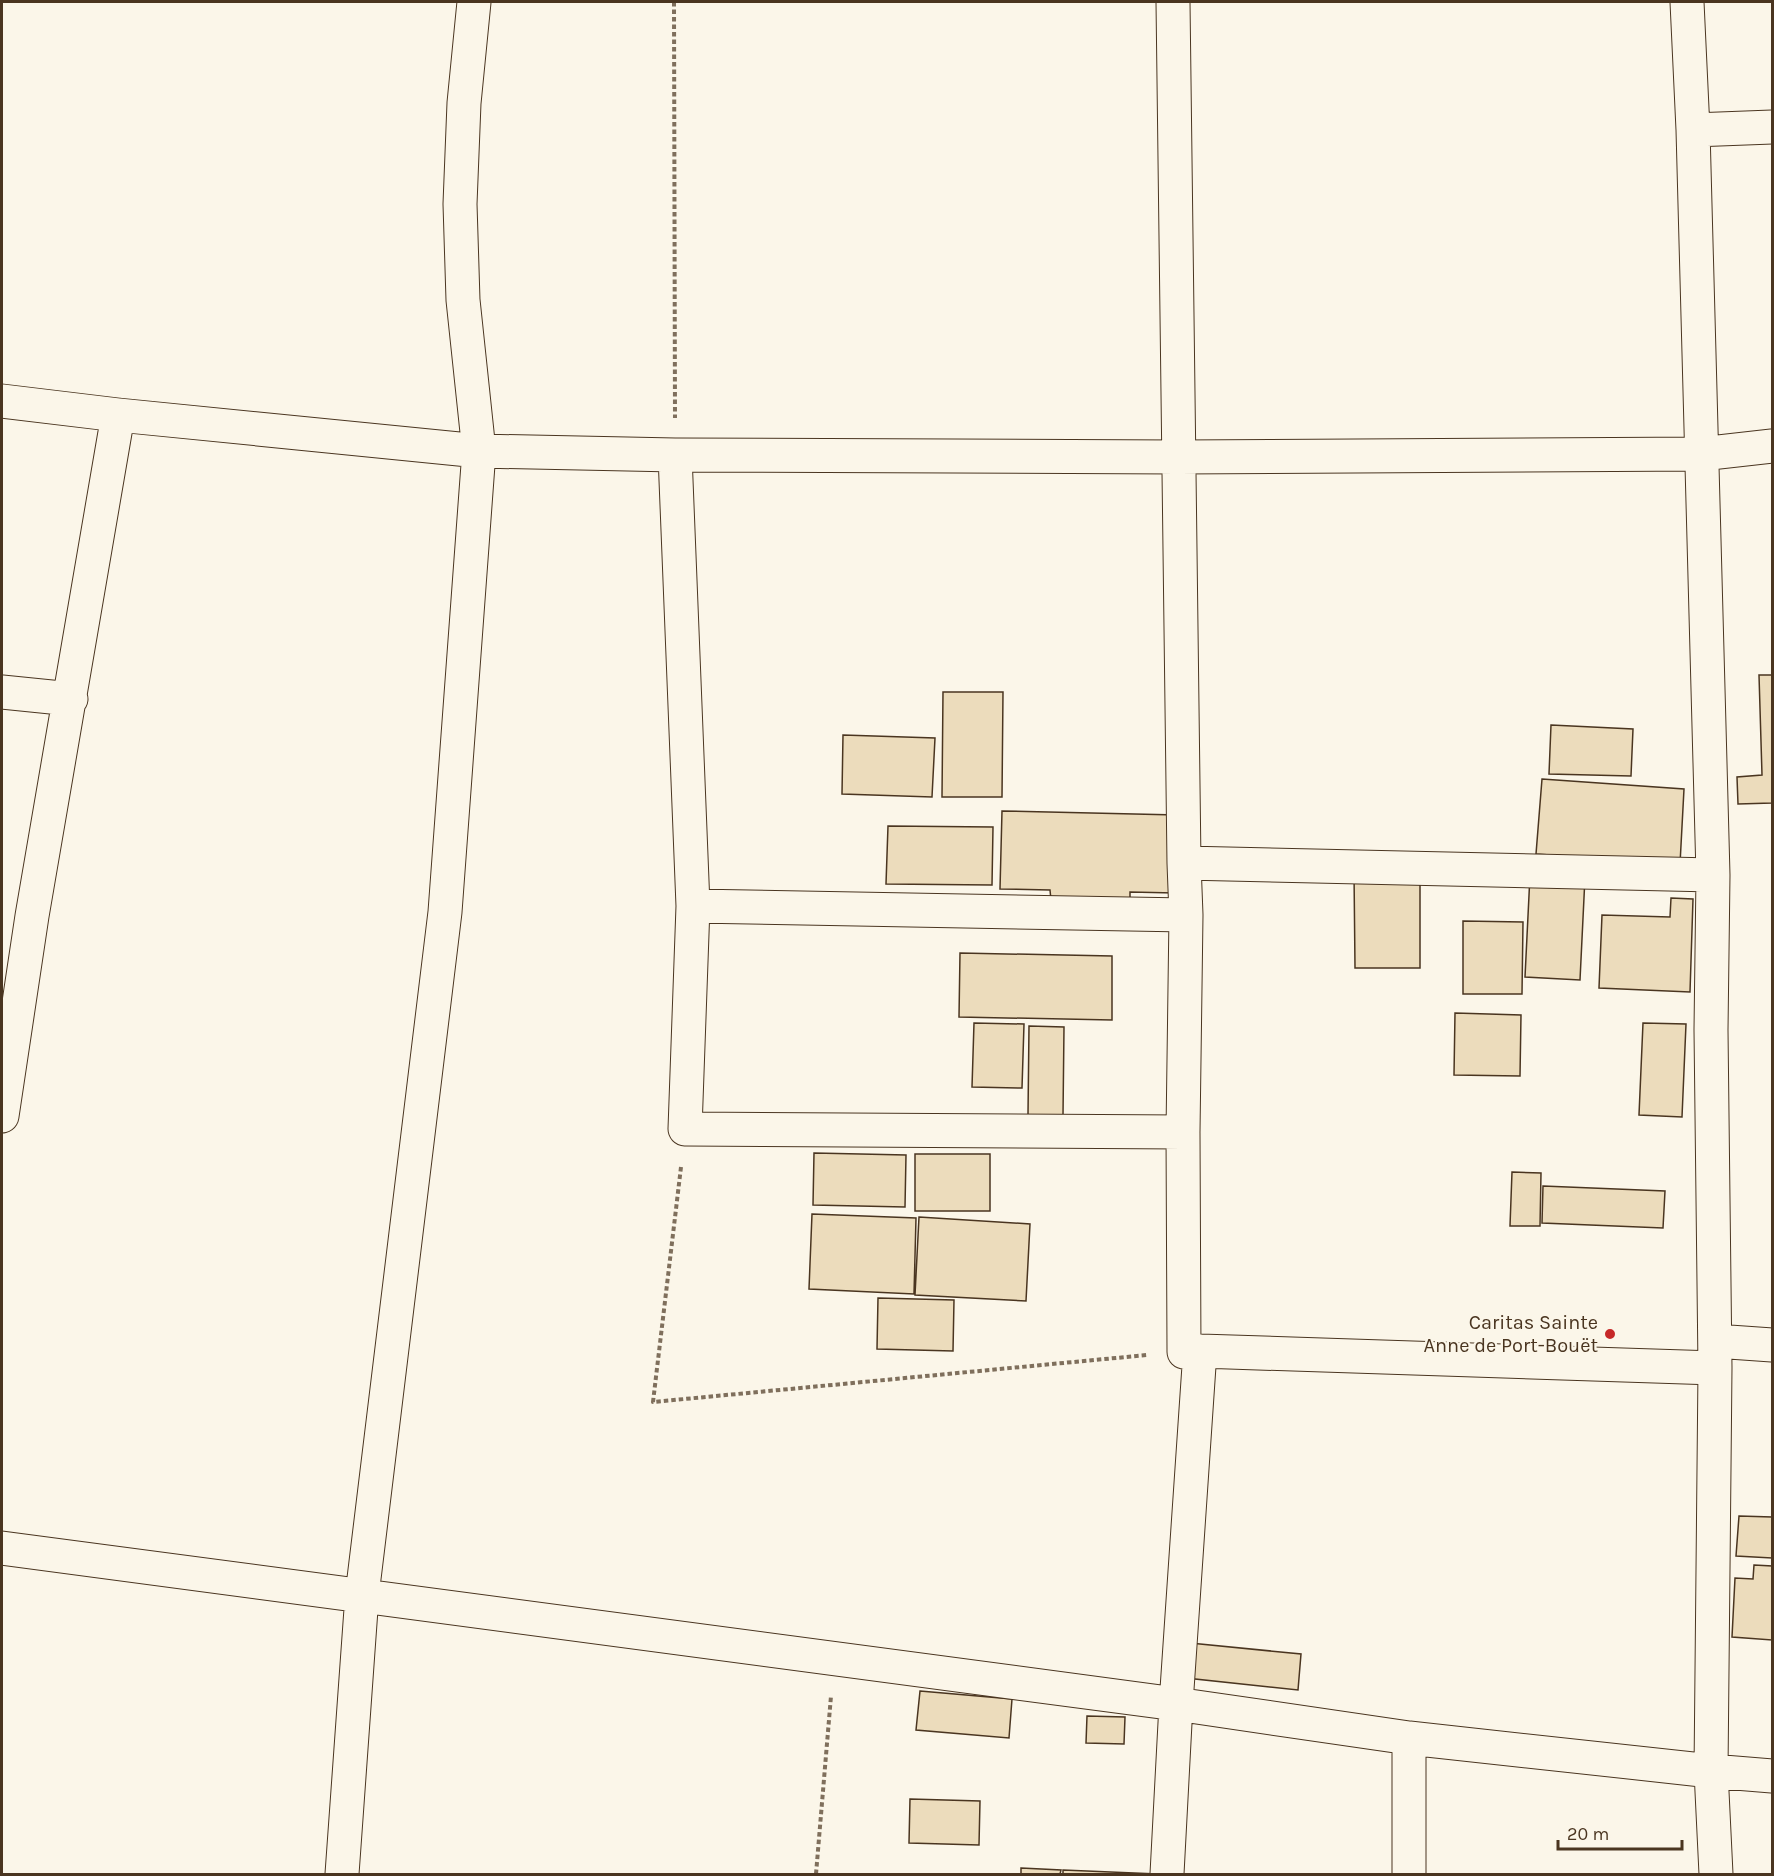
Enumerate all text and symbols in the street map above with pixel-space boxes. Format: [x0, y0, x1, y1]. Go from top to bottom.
place label: Caritas Sainte Anne de Port-Bouët [1424, 1311, 1598, 1357]
marker: Caritas Sainte Anne de Port-Bouët [1603, 1327, 1617, 1341]
scale bar [1558, 1813, 1682, 1851]
text: 20 m [1567, 1823, 1609, 1845]

